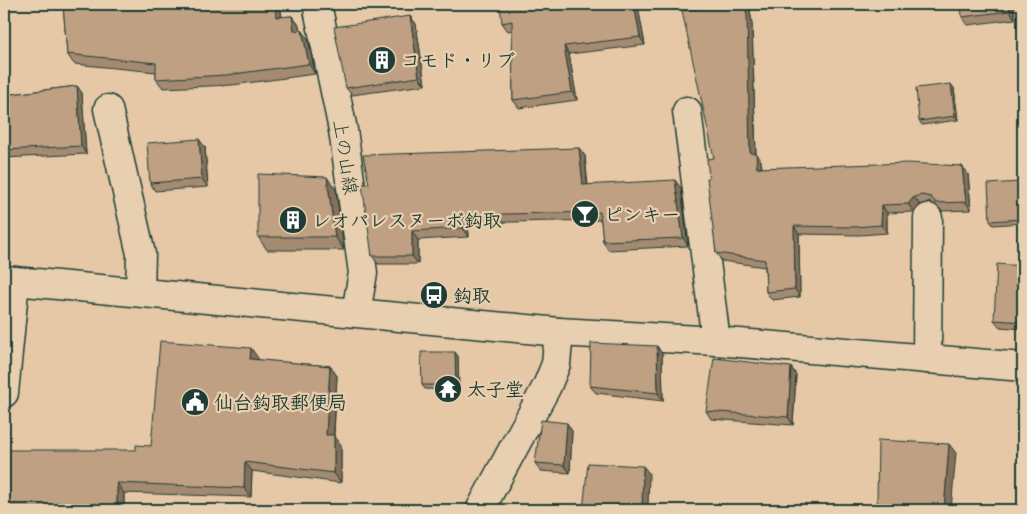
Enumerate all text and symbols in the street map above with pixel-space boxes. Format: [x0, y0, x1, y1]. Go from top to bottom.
building icon: コモド・リブ [367, 45, 397, 75]
place label: コモド・リブ [401, 47, 515, 73]
street label: 上の山線 [327, 117, 365, 197]
bar icon: ピンキー [570, 199, 600, 229]
place label: ピンキー [604, 201, 680, 227]
building icon: レオパレスヌーボ鈎取 [278, 205, 308, 235]
place label: レオパレスヌーボ鈎取 [312, 207, 502, 233]
bus stop icon: 鈎取 [419, 280, 449, 310]
place label: 鈎取 [453, 282, 491, 308]
temple icon: 太子堂 [433, 374, 463, 404]
place label: 太子堂 [467, 376, 524, 402]
public building icon: 仙台鈎取郵便局 [180, 387, 210, 417]
place label: 仙台鈎取郵便局 [214, 389, 347, 415]

